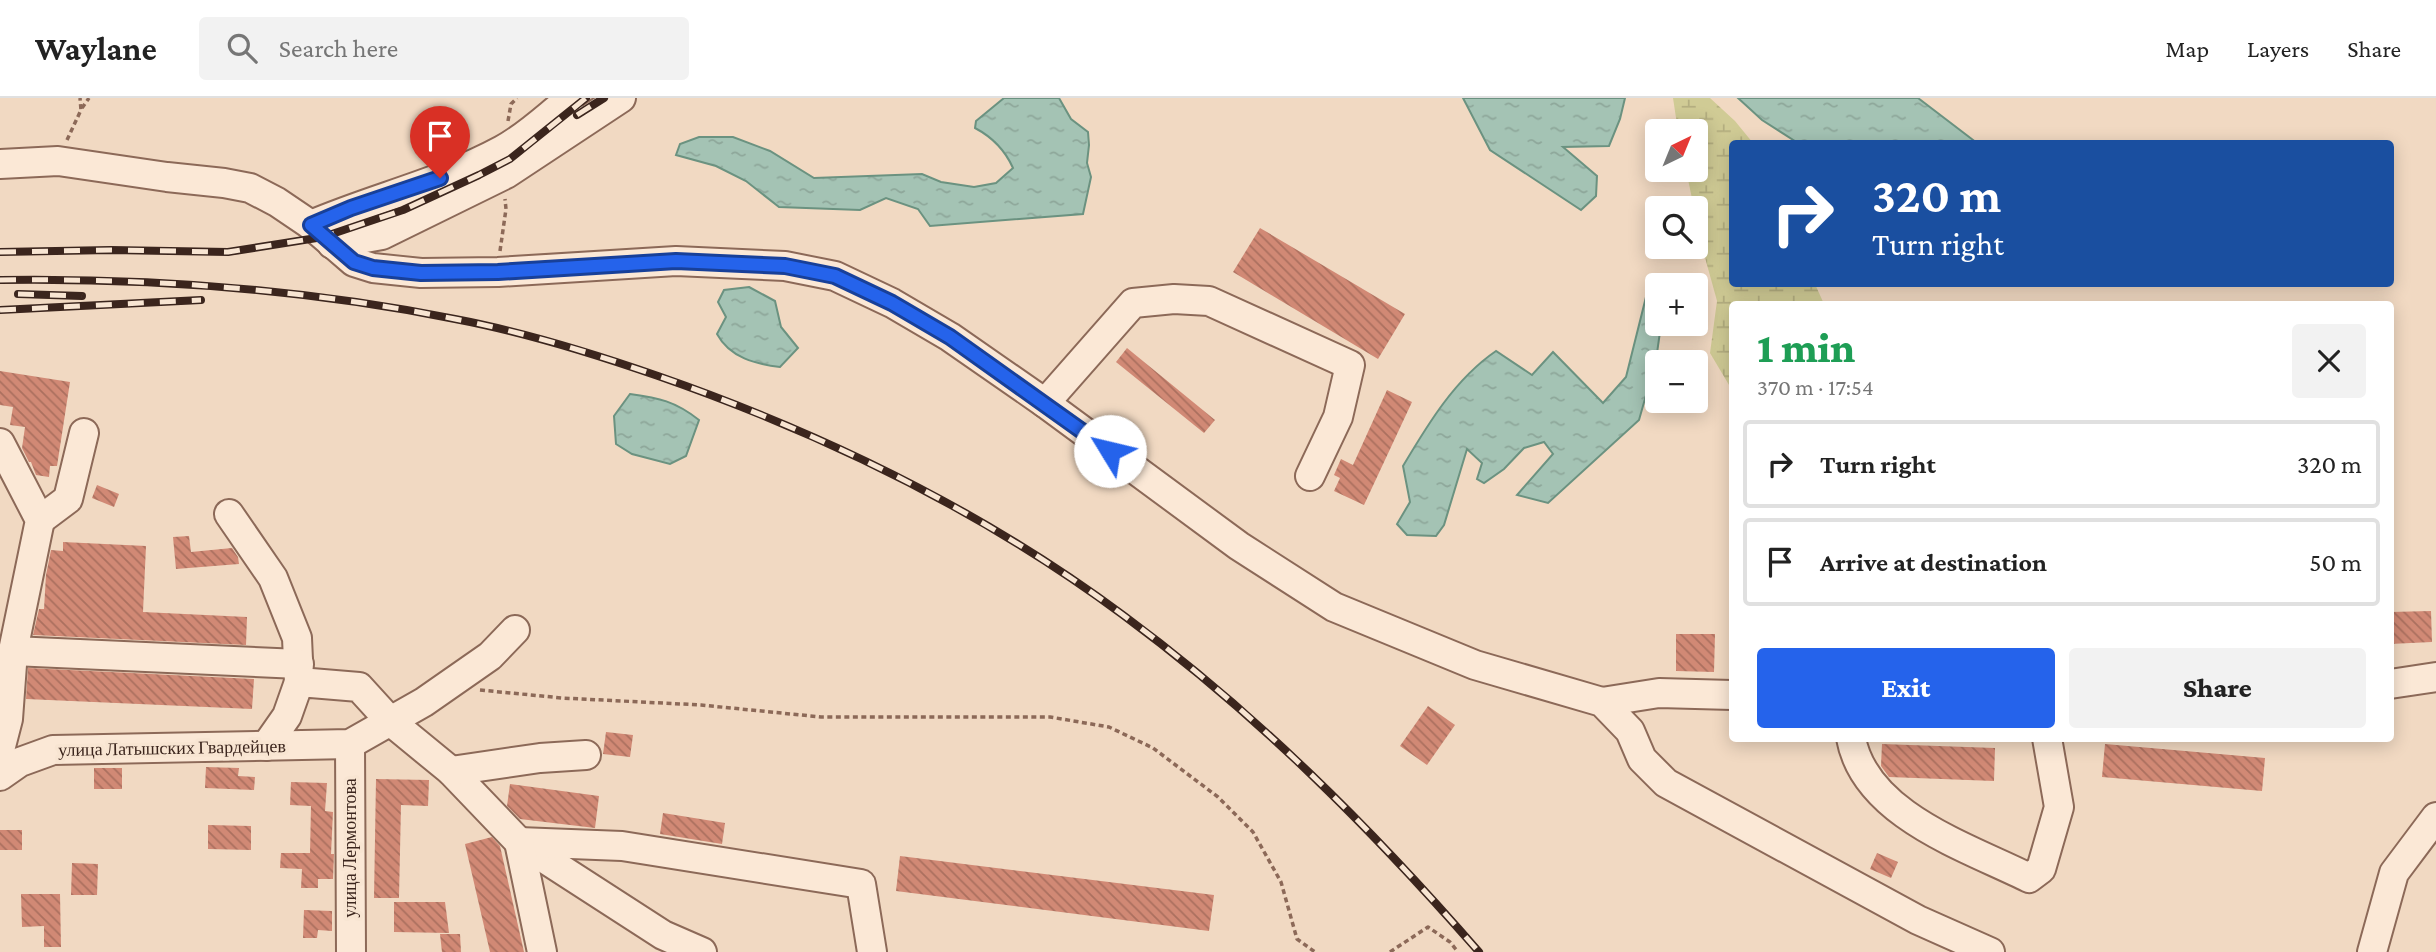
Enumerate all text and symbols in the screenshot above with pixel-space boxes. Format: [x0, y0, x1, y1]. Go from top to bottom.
search box [199, 17, 689, 80]
icon: search [223, 29, 261, 67]
text: Waylane [35, 30, 157, 67]
text: Search here [279, 34, 398, 63]
text: Map [2165, 35, 2209, 62]
text: Layers [2247, 35, 2309, 62]
text: Share [2347, 35, 2401, 62]
pin [410, 106, 470, 178]
icon: arrive [421, 117, 459, 155]
north arrow [1645, 119, 1708, 182]
map controls [1645, 119, 1708, 413]
icon: right [1757, 168, 1848, 259]
text: 320 m [1872, 168, 2001, 223]
button: search [1645, 196, 1708, 259]
text: Turn right [1872, 226, 2004, 262]
button: + [1645, 273, 1708, 336]
text: 1 min [1757, 324, 1855, 371]
button: close [2292, 324, 2366, 398]
button: − [1645, 350, 1708, 413]
text: 370 m · 17:54 [1757, 374, 1874, 400]
position arrow [1073, 414, 1147, 488]
icon: right [1761, 445, 1799, 483]
text: Turn right [1820, 450, 1936, 479]
text: 320 m [2297, 450, 2362, 479]
icon: arrive [1761, 543, 1799, 581]
text: Arrive at destination [1820, 548, 2047, 577]
text: 50 m [2309, 548, 2362, 577]
button: Exit [1757, 648, 2055, 728]
button: Share [2069, 648, 2366, 728]
street label: улица Латышских Гвардейцев [58, 736, 286, 760]
street label: улица Лермонтова [340, 778, 360, 918]

